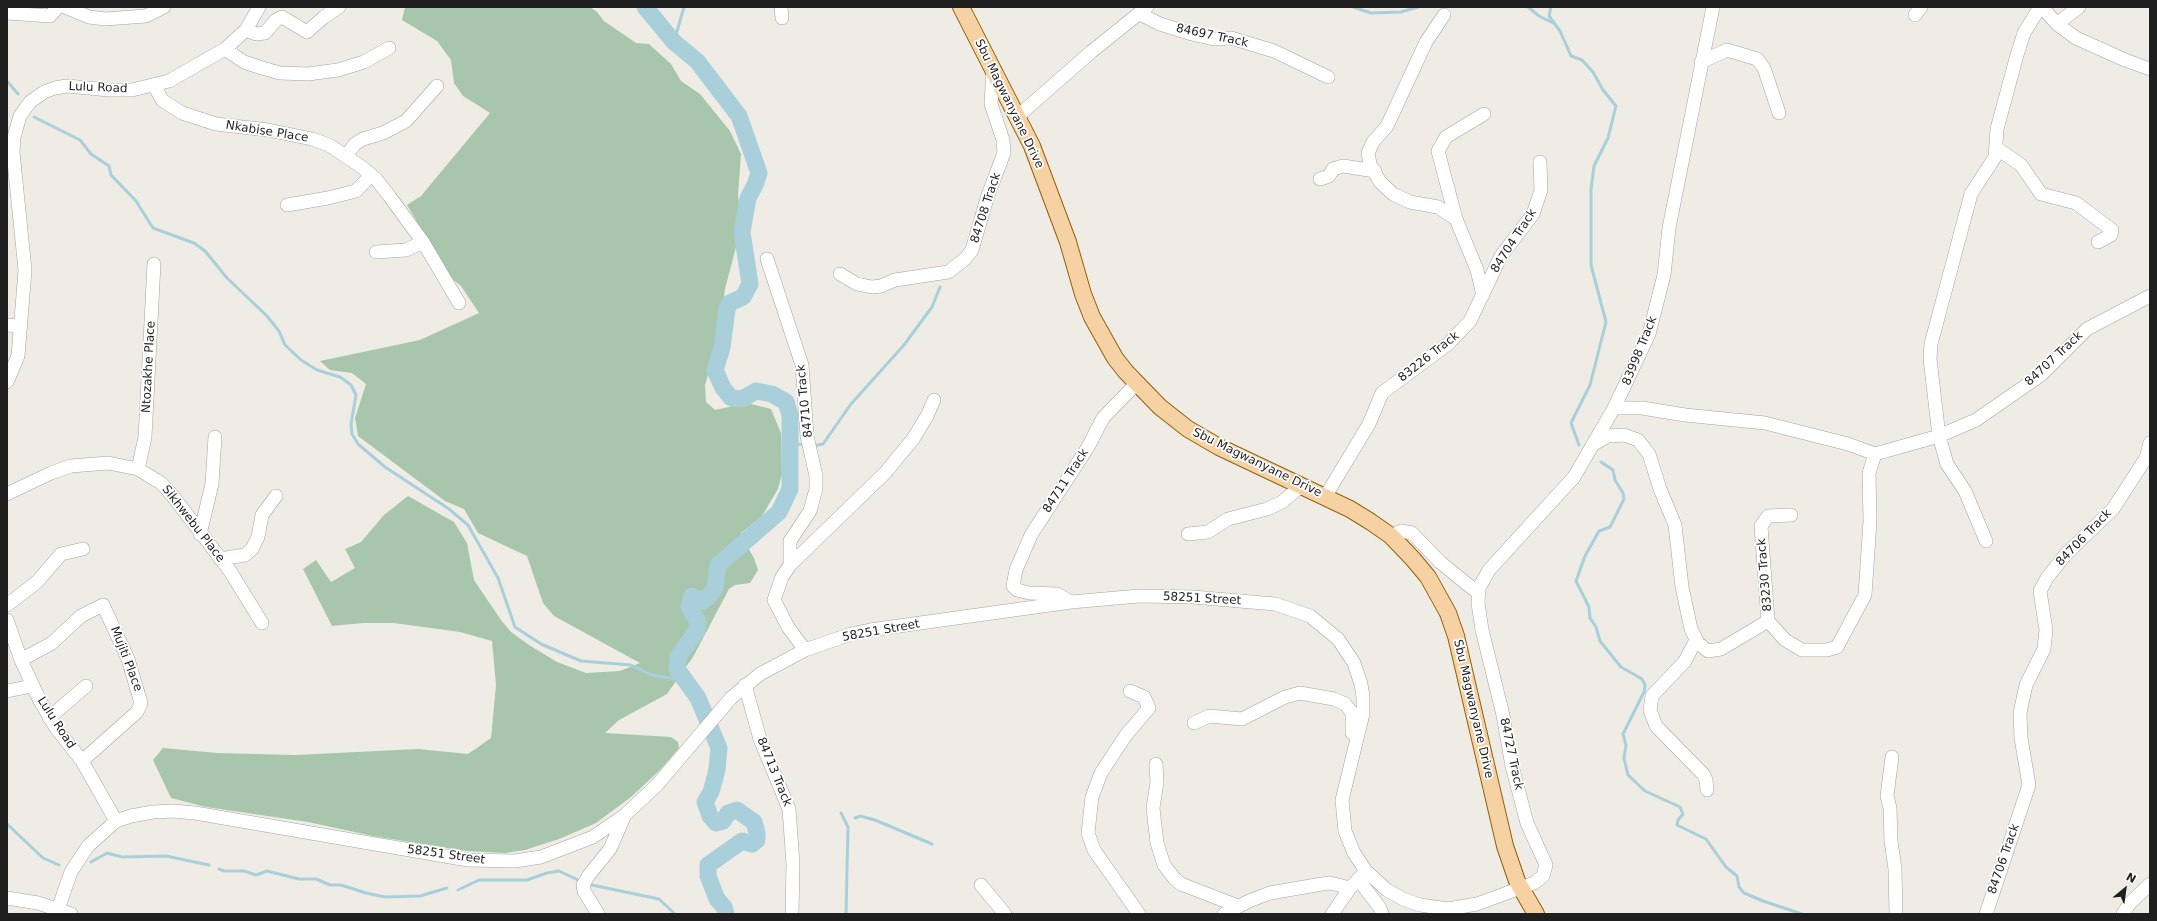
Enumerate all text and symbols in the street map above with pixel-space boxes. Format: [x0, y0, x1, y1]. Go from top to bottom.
street label: 84697 Track [1175, 21, 1249, 51]
street label: Sbu Magwanyane Drive [971, 37, 1047, 171]
street label: Lulu Road [68, 80, 128, 96]
street label: Nkabise Place [225, 118, 309, 146]
street label: 84708 Track [968, 171, 1004, 245]
street label: 84704 Track [1488, 206, 1540, 276]
street label: 83998 Track [1620, 314, 1660, 388]
street label: Ntozakhe Place [139, 321, 159, 413]
street label: 83226 Track [1396, 329, 1462, 385]
street label: 84707 Track [2022, 329, 2086, 389]
street label: 84710 Track [794, 364, 816, 438]
street label: Sbu Magwanyane Drive [1190, 425, 1324, 501]
street label: 84711 Track [1040, 446, 1092, 516]
street label: Sikhwebu Place [158, 483, 228, 565]
street label: 84706 Track [2053, 507, 2115, 569]
street label: 83230 Track [1755, 538, 1775, 612]
street label: 58251 Street [1162, 590, 1242, 608]
street label: 58251 Street [841, 617, 921, 645]
street label: Mujiti Place [107, 624, 145, 694]
street label: Sbu Magwanyane Drive [1450, 638, 1496, 780]
street label: Lulu Road [34, 694, 78, 752]
street label: 84727 Track [1496, 717, 1526, 791]
street label: 84713 Track [754, 735, 794, 809]
street label: 84706 Track [1985, 822, 2023, 896]
street label: 58251 Street [406, 842, 486, 868]
north arrow [2105, 869, 2145, 909]
text: N [2124, 870, 2138, 886]

